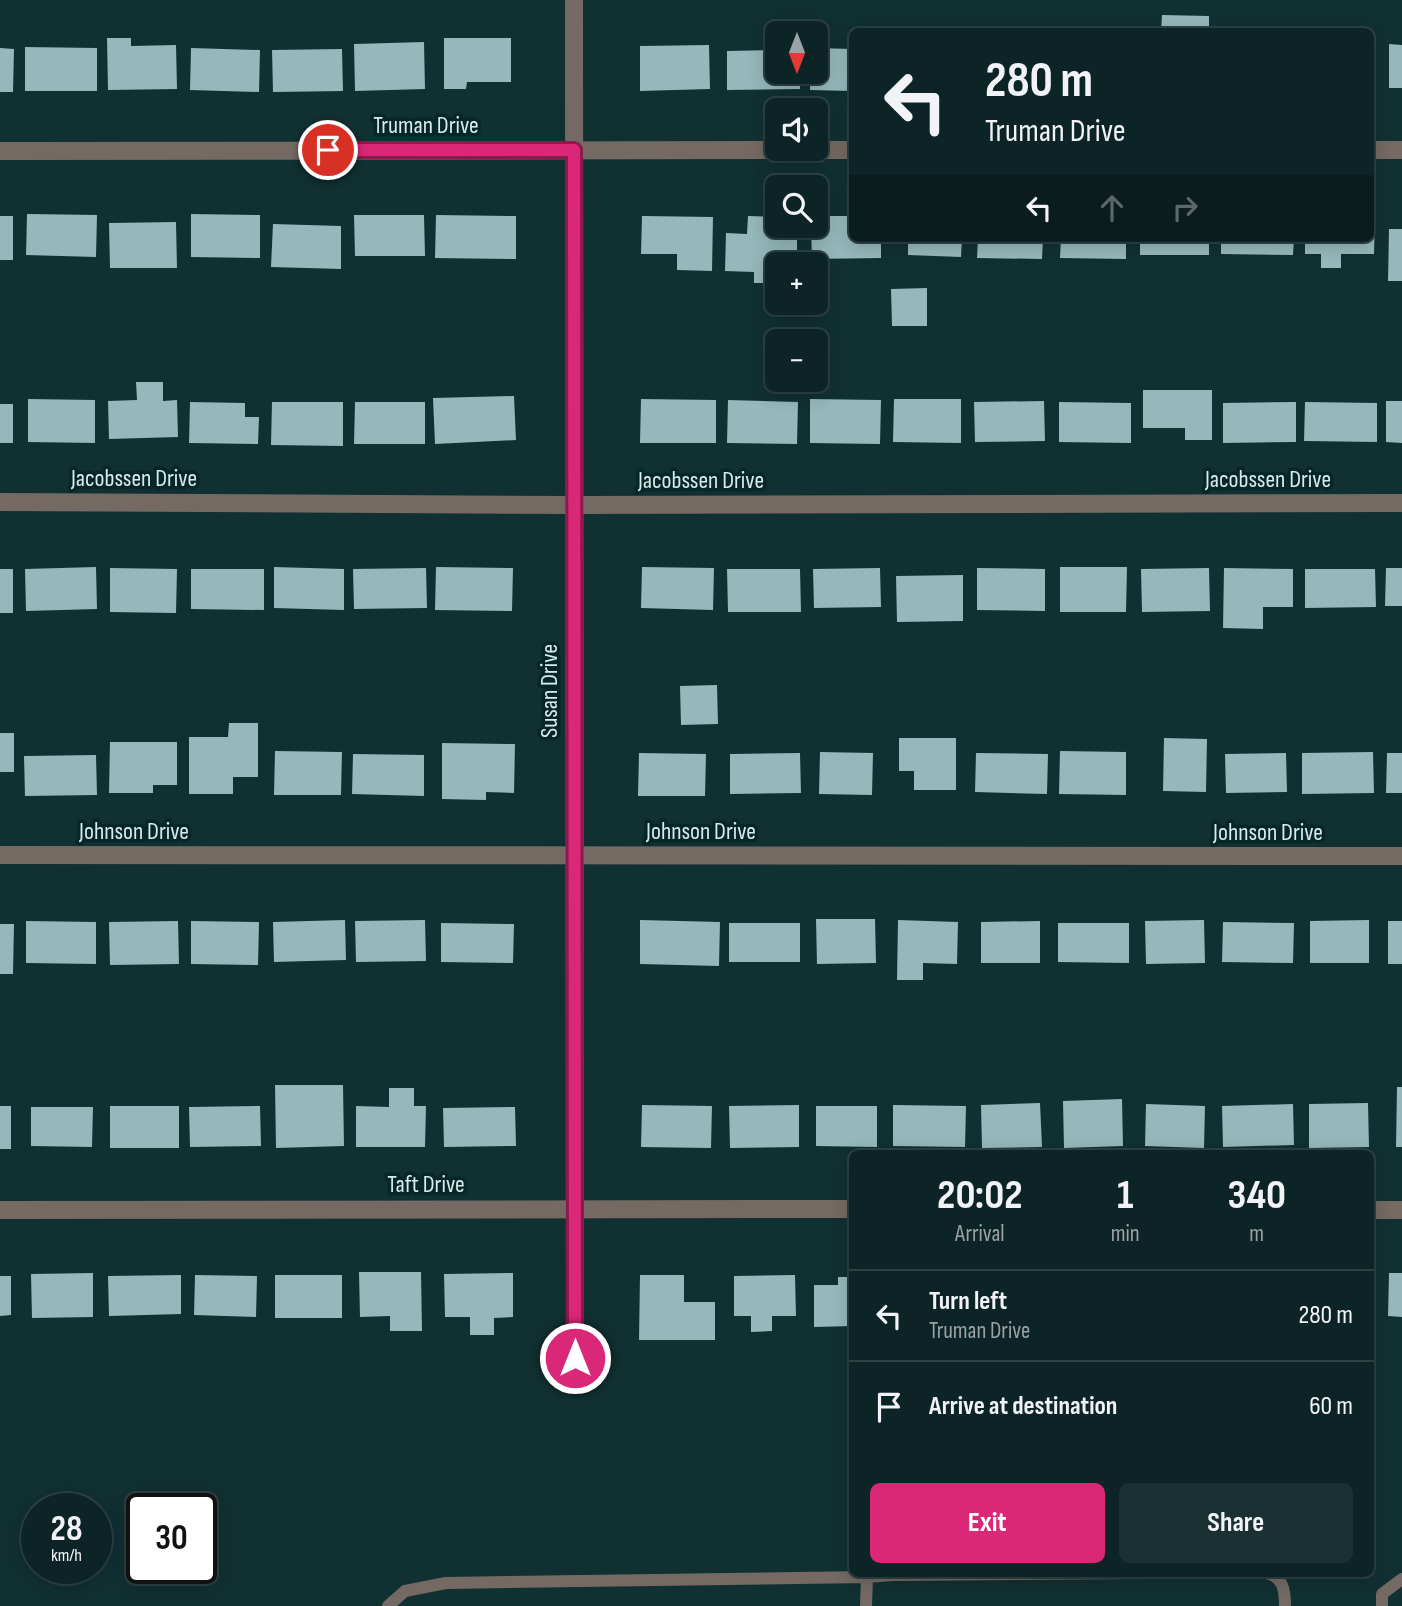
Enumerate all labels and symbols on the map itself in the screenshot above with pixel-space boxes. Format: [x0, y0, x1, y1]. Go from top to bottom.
north arrow [765, 21, 828, 84]
street label: Truman Drive [373, 111, 479, 140]
pin [298, 120, 358, 180]
street label: Jacobssen Drive [70, 464, 197, 493]
street label: Jacobssen Drive [1204, 465, 1331, 494]
street label: Jacobssen Drive [637, 466, 764, 495]
street label: Susan Drive [535, 644, 564, 738]
street label: Johnson Drive [78, 817, 189, 846]
street label: Johnson Drive [645, 817, 756, 846]
street label: Johnson Drive [1212, 818, 1323, 847]
street label: Taft Drive [387, 1170, 465, 1199]
position arrow [538, 1321, 612, 1395]
speed limit sign: 30 [126, 1493, 217, 1584]

